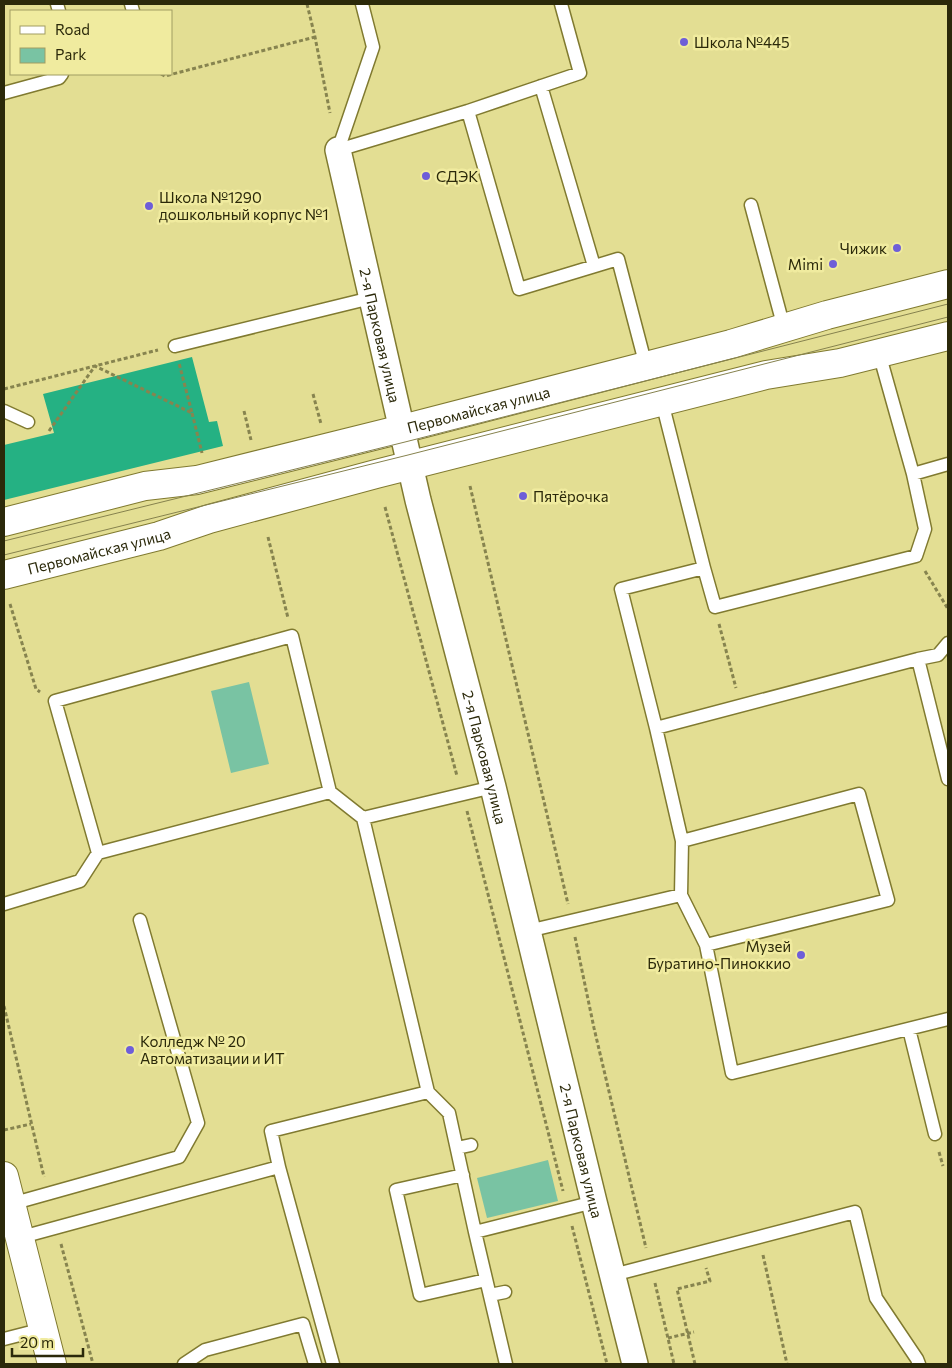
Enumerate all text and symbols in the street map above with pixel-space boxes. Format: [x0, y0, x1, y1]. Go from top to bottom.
legend [10, 10, 172, 75]
text: Road [55, 20, 90, 38]
place label: Школа №445 [694, 33, 790, 51]
marker: Школа №445 [678, 36, 690, 48]
text: Park [55, 45, 86, 63]
place label: СДЭК [436, 167, 478, 185]
marker: СДЭК [420, 170, 432, 182]
place label: Школа №1290 дошкольный корпус №1 [159, 188, 329, 223]
marker: Школа №1290 дошкольный корпус №1 [143, 200, 155, 212]
place label: Чижик [840, 239, 887, 257]
marker: Чижик [891, 242, 903, 254]
place label: Mimi [788, 255, 823, 273]
marker: Mimi [827, 258, 839, 270]
street label: 2-я Парковая улица [356, 266, 404, 404]
street label: Первомайская улица [405, 382, 552, 436]
place label: Пятёрочка [533, 487, 608, 505]
marker: Пятёрочка [517, 490, 529, 502]
street label: Первомайская улица [26, 524, 173, 578]
street label: 2-я Парковая улица [459, 689, 511, 826]
place label: Музей Буратино-Пиноккио [647, 937, 791, 972]
marker: Музей Буратино-Пиноккио [795, 949, 807, 961]
place label: Колледж № 20 Автоматизации и ИТ [140, 1032, 285, 1067]
marker: Колледж № 20 Автоматизации и ИТ [124, 1044, 136, 1056]
street label: 2-я Парковая улица [557, 1082, 607, 1220]
scale bar [12, 1326, 84, 1358]
text: 20 m [20, 1333, 54, 1351]

